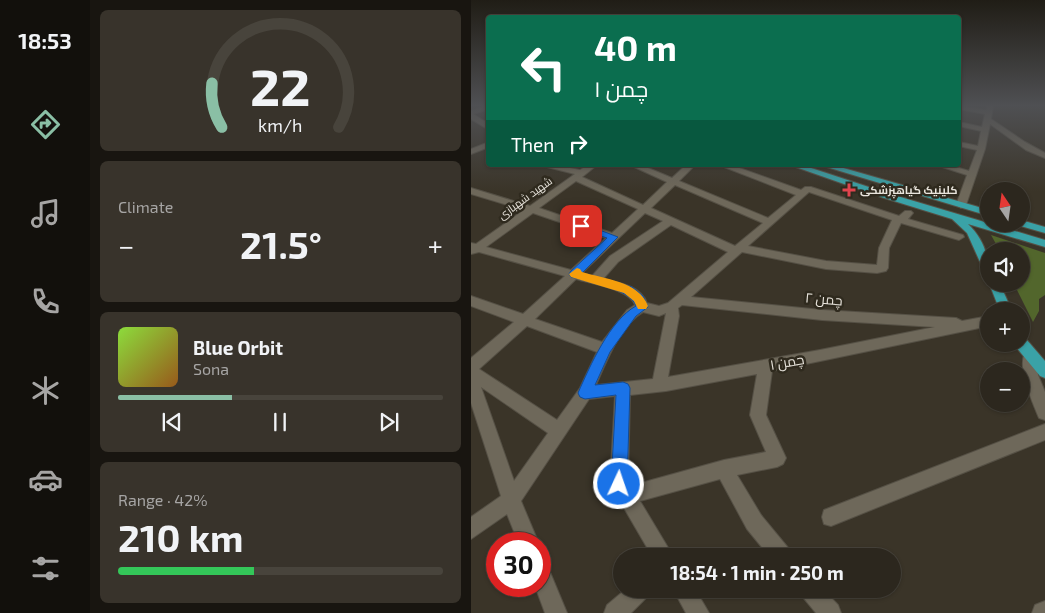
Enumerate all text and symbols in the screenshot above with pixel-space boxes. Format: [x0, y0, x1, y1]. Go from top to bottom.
text: 40 m [594, 26, 677, 68]
text: 18:53 [18, 27, 72, 53]
icon: left [511, 35, 576, 100]
text: 22 [250, 54, 311, 116]
text: چمن ۱ [594, 75, 648, 101]
icon: directions [28, 107, 63, 142]
text: km/h [258, 114, 303, 136]
icon: right [564, 130, 592, 158]
text: Then [511, 133, 554, 156]
street label: شهید شهبازی [495, 174, 555, 222]
north arrow [980, 182, 1030, 232]
map controls [980, 182, 1030, 412]
marker: کلینیک گیاهپزشکی [842, 183, 856, 197]
place label: کلینیک گیاهپزشکی [860, 183, 957, 199]
icon: music [28, 196, 63, 231]
text: Climate [118, 197, 173, 216]
pin [560, 205, 602, 247]
icon: arrive [567, 212, 595, 240]
text: 21.5° [240, 221, 322, 267]
text: − [118, 228, 134, 262]
text: + [428, 228, 443, 262]
button: sound [980, 242, 1030, 292]
icon: phone [28, 284, 63, 319]
street label: چمن ۲ [804, 288, 843, 311]
button: + [980, 302, 1030, 352]
text: Blue Orbit [193, 336, 283, 359]
street label: چمن ۱ [768, 350, 806, 375]
text: Sona [193, 359, 229, 378]
button: − [980, 362, 1030, 412]
icon: climate [28, 373, 63, 408]
icon: previous [158, 408, 186, 436]
icon: pause [266, 408, 294, 436]
icon: next [375, 408, 403, 436]
position arrow [592, 457, 644, 509]
icon: car [28, 462, 63, 497]
text: Range · 42% [118, 490, 207, 509]
text: 210 km [118, 514, 243, 560]
speed limit sign: 30 [486, 532, 551, 597]
icon: filters [28, 551, 63, 586]
text: 18:54 · 1 min · 250 m [670, 561, 844, 584]

